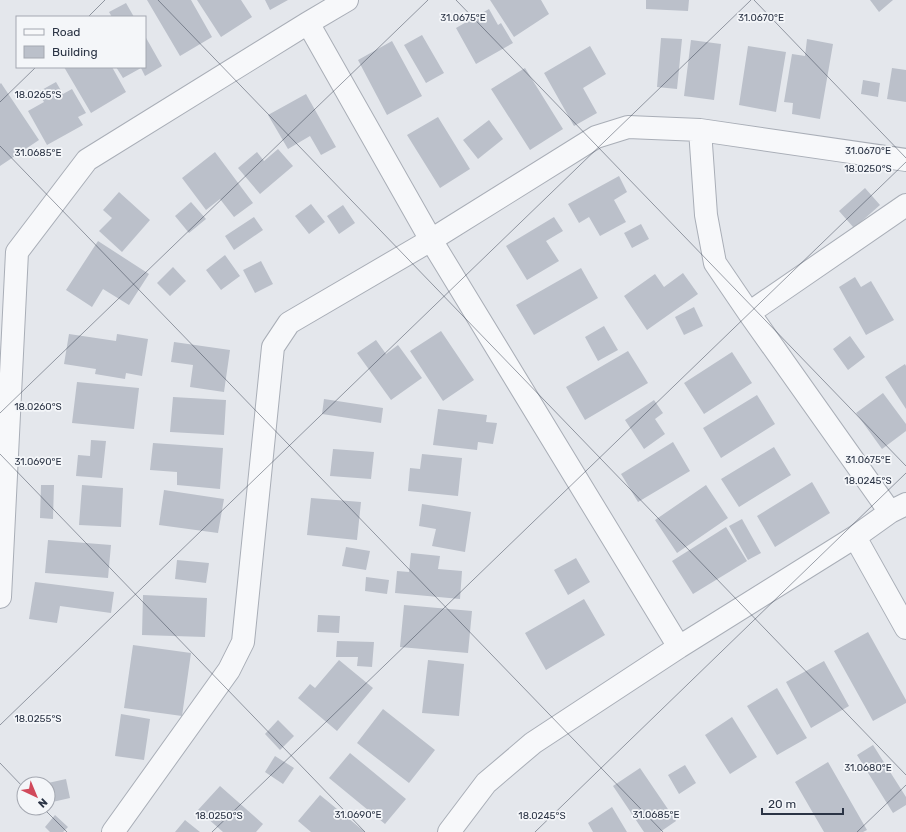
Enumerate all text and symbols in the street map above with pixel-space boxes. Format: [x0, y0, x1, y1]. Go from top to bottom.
text: 31.0675°E [440, 12, 486, 24]
text: 31.0670°E [738, 12, 784, 24]
legend [16, 16, 146, 68]
text: Road [52, 25, 80, 39]
text: Building [52, 45, 98, 59]
text: 18.0265°S [14, 89, 62, 101]
text: 31.0670°E [845, 145, 891, 157]
text: 31.0685°E [14, 147, 62, 159]
text: 18.0250°S [844, 163, 892, 175]
text: 18.0260°S [14, 401, 62, 413]
text: 31.0675°E [845, 454, 891, 466]
text: 31.0690°E [14, 456, 62, 468]
text: 18.0245°S [844, 475, 892, 487]
text: 18.0255°S [14, 713, 62, 725]
text: 31.0680°E [844, 762, 892, 774]
north arrow [16, 776, 56, 816]
scale bar [762, 790, 843, 816]
text: N [35, 795, 50, 810]
text: 20 m [768, 797, 796, 811]
text: 31.0690°E [334, 809, 382, 821]
text: 31.0685°E [632, 809, 680, 821]
text: 18.0250°S [195, 810, 243, 822]
text: 18.0245°S [518, 810, 566, 822]

